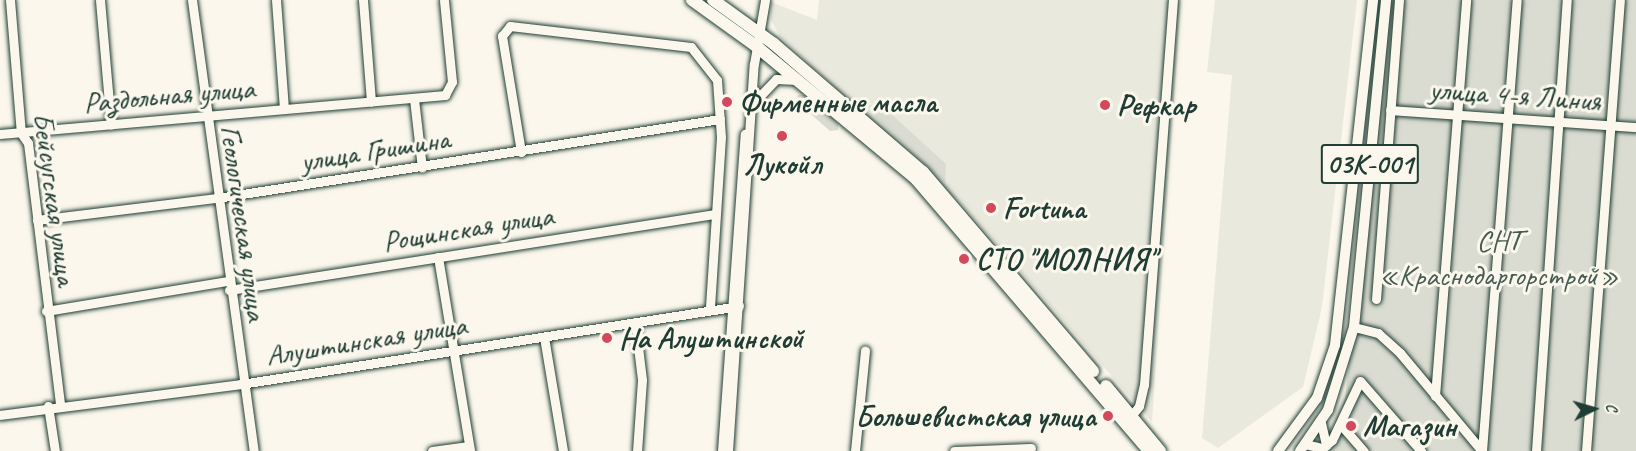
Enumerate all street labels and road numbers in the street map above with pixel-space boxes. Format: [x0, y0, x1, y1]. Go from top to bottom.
street label: Раздольная улица [81, 70, 257, 120]
street label: улица 4-я Линия [1428, 71, 1602, 119]
street label: Бейсугская улица [25, 110, 85, 288]
street label: улица Гришина [299, 121, 451, 179]
street label: Геологическая улица [212, 122, 276, 324]
road number: 03К-001 [1320, 139, 1420, 189]
street label: Рощинская улица [379, 197, 557, 259]
street label: Алуштинская улица [262, 306, 470, 374]

